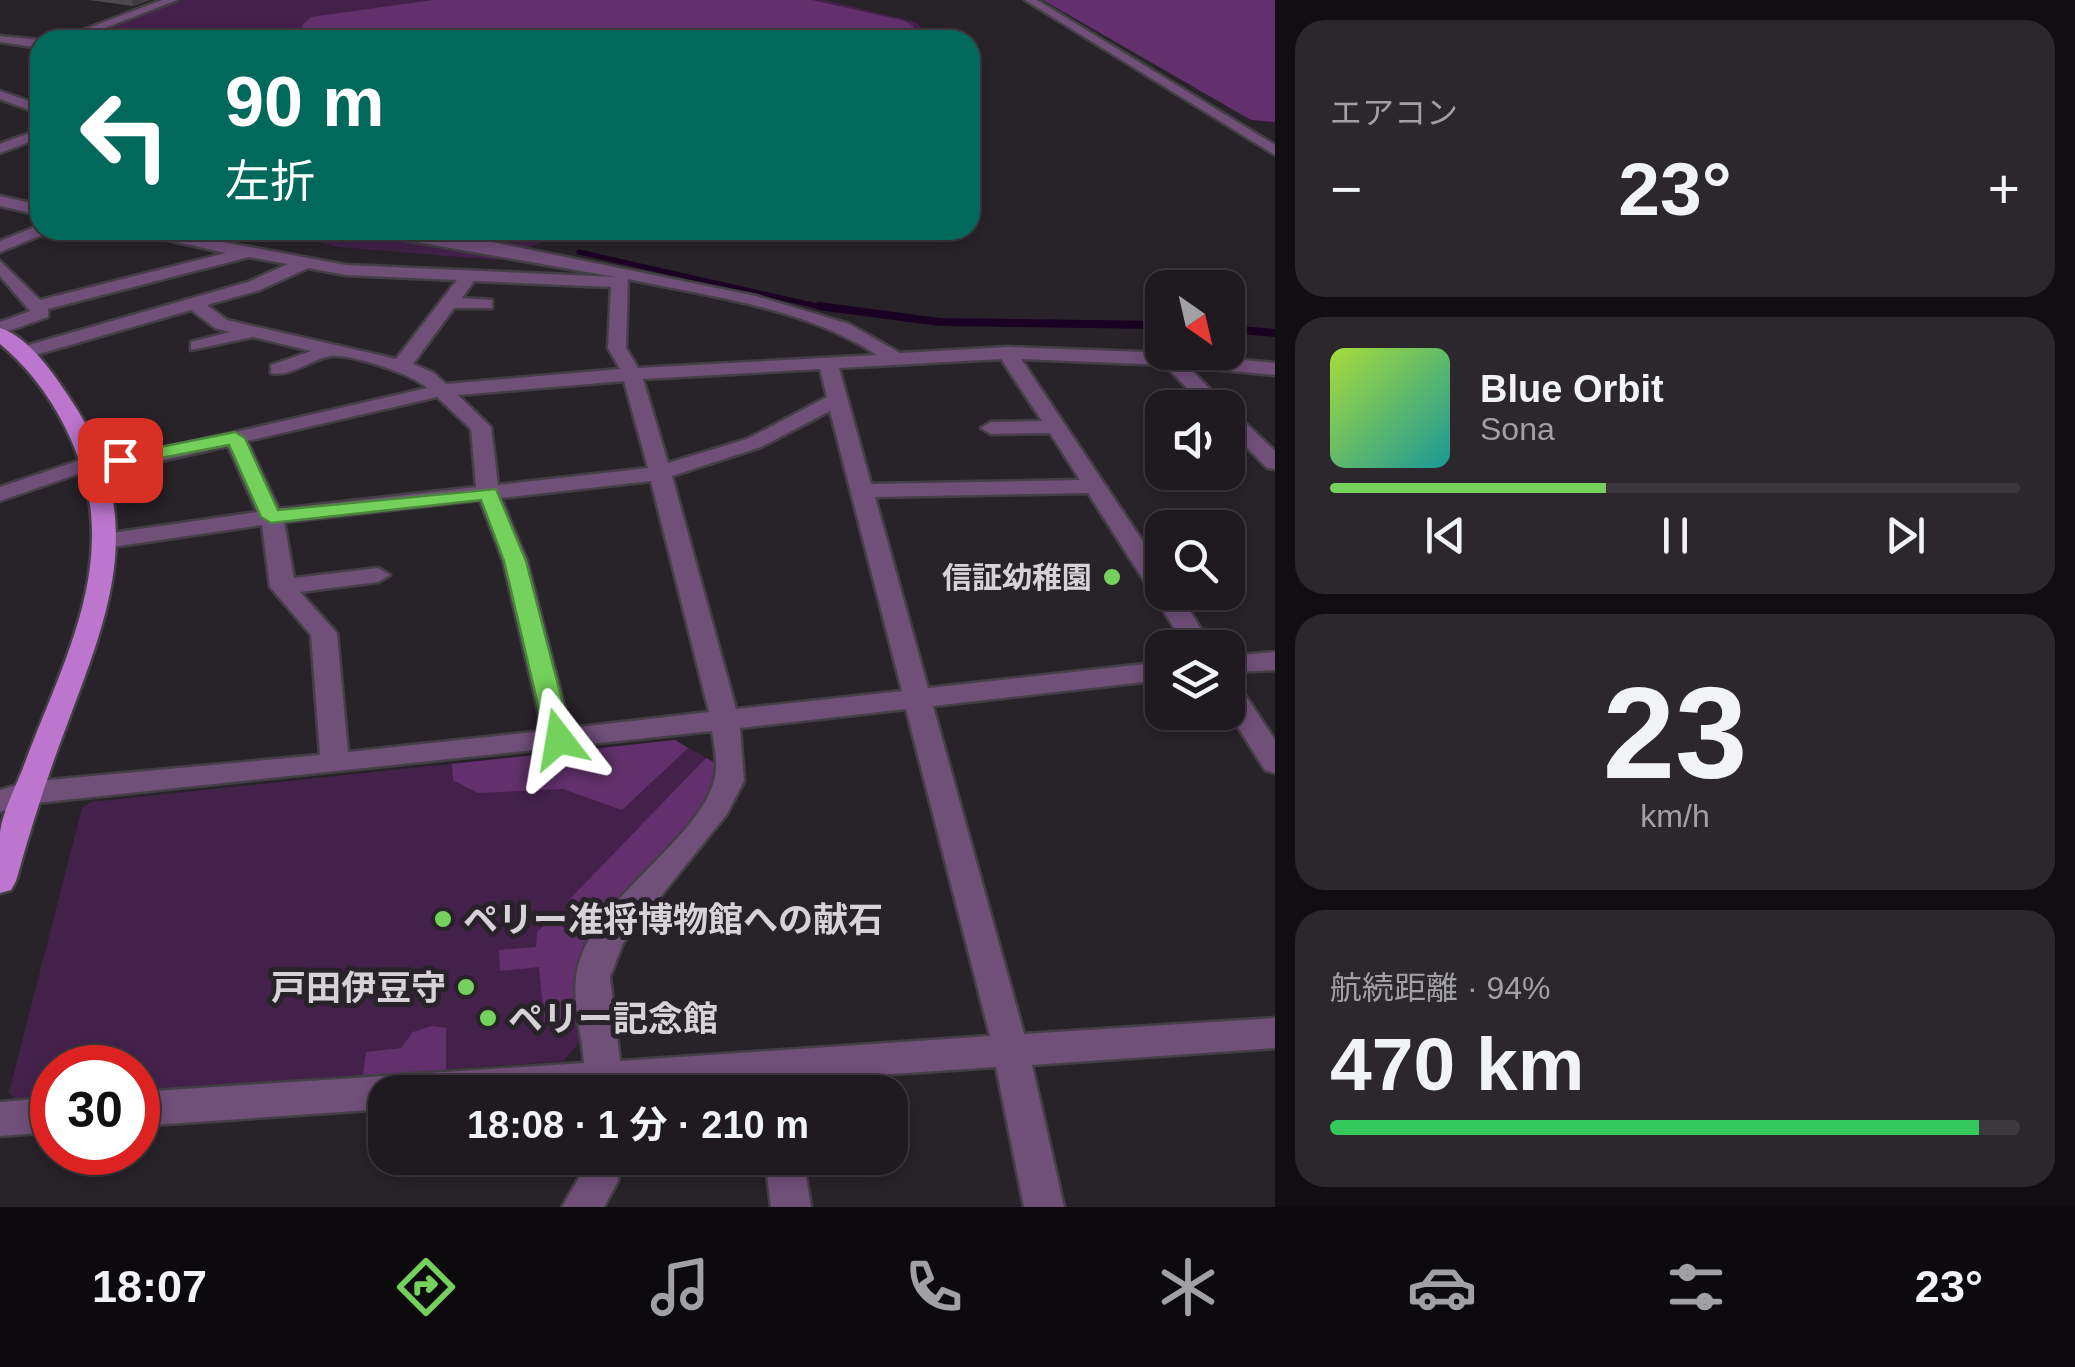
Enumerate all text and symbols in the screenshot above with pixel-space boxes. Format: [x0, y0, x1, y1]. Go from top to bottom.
text: 90 m [225, 63, 385, 141]
icon: left [60, 70, 190, 200]
text: エアコン [1330, 95, 1458, 131]
text: 23° [1618, 147, 1732, 231]
text: 左折 [225, 156, 315, 207]
text: − [1330, 158, 1362, 220]
text: + [1988, 158, 2020, 220]
north arrow [1145, 270, 1245, 370]
map controls [1145, 270, 1245, 730]
text: Blue Orbit [1480, 368, 1664, 410]
button: sound [1145, 390, 1245, 490]
text: Sona [1480, 411, 1555, 447]
pin [78, 418, 163, 503]
icon: arrive [93, 433, 148, 488]
icon: previous [1418, 508, 1473, 563]
icon: pause [1648, 508, 1703, 563]
icon: next [1878, 508, 1933, 563]
button: search [1145, 510, 1245, 610]
place label: 信証幼稚園 [942, 561, 1092, 594]
marker: 信証幼稚園 [1101, 566, 1123, 588]
button: layers [1145, 630, 1245, 730]
text: 23 [1603, 660, 1747, 806]
position arrow [507, 687, 611, 791]
text: km/h [1640, 798, 1710, 834]
place label: ペリー准将博物館への献石 [463, 900, 883, 939]
marker: ペリー准将博物館への献石 [432, 908, 454, 930]
place label: 戸田伊豆守 [271, 968, 446, 1007]
text: 航続距離 · 94% [1330, 970, 1551, 1006]
marker: 戸田伊豆守 [455, 976, 477, 998]
place label: ペリー記念館 [508, 999, 718, 1038]
marker: ペリー記念館 [477, 1007, 499, 1029]
text: 470 km [1330, 1022, 1584, 1106]
speed limit sign: 30 [30, 1045, 160, 1175]
text: 18:08 · 1 分 · 210 m [467, 1104, 809, 1146]
icon: directions [391, 1252, 461, 1322]
icon: music [645, 1252, 715, 1322]
icon: phone [899, 1252, 969, 1322]
icon: climate [1153, 1252, 1223, 1322]
icon: car [1407, 1252, 1477, 1322]
icon: filters [1661, 1252, 1731, 1322]
text: 18:07 [92, 1261, 207, 1312]
text: 23° [1915, 1261, 1983, 1312]

